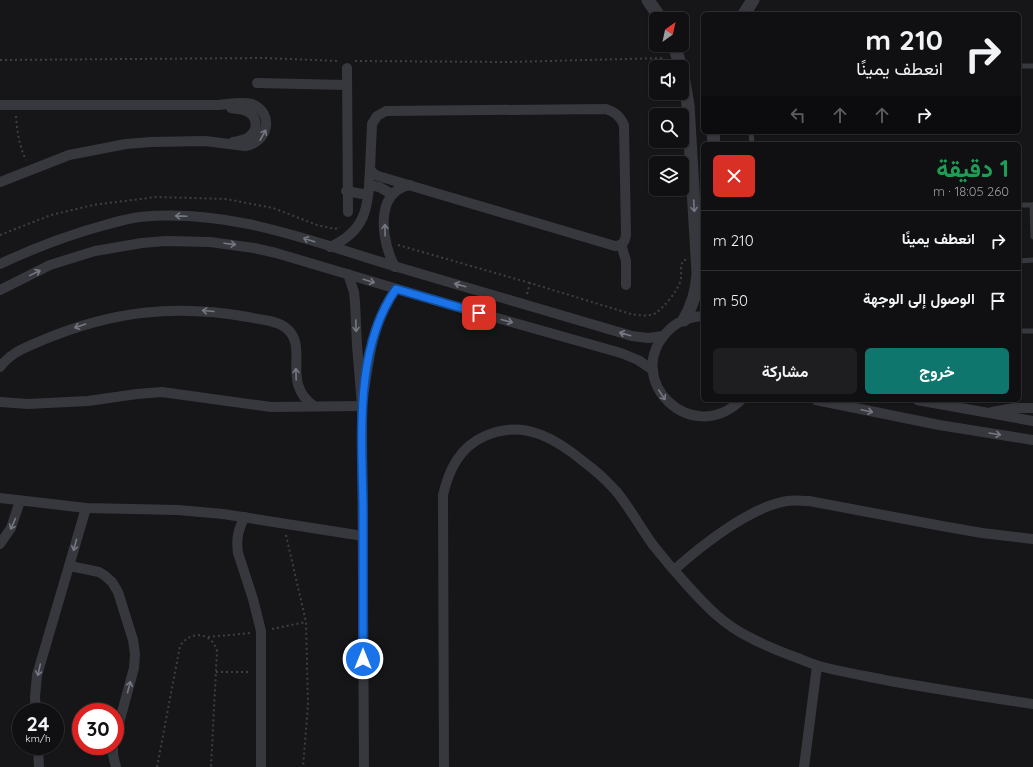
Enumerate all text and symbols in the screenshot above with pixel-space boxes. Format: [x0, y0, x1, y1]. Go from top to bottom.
north arrow [649, 12, 689, 52]
map controls [649, 12, 689, 196]
text: 210 m [865, 22, 943, 57]
icon: right [957, 28, 1009, 80]
text: انعطف يمينًا [856, 57, 943, 80]
button: sound [649, 60, 689, 100]
icon: left [787, 104, 809, 126]
icon: ahead [829, 104, 851, 126]
icon: ahead [871, 104, 893, 126]
icon: right [913, 104, 935, 126]
button: search [649, 108, 689, 148]
one-way arrow [259, 129, 267, 141]
text: 1 دقيقة [936, 153, 1009, 183]
button: close [713, 155, 755, 197]
button: layers [649, 156, 689, 196]
text: 260 m · 18:05 [933, 183, 1009, 199]
one-way arrow [691, 199, 698, 212]
one-way arrow [175, 212, 188, 220]
one-way arrow [381, 224, 388, 237]
text: انعطف يمينًا [902, 229, 975, 248]
icon: right [987, 230, 1009, 252]
text: 210 m [713, 231, 754, 250]
one-way arrow [302, 236, 315, 243]
one-way arrow [223, 240, 236, 248]
one-way arrow [29, 268, 41, 276]
one-way arrow [363, 277, 375, 285]
one-way arrow [454, 281, 467, 288]
text: الوصول إلى الوجهة [863, 289, 975, 308]
icon: arrive [987, 290, 1009, 312]
text: 50 m [713, 291, 748, 310]
pin [462, 296, 496, 330]
icon: arrive [468, 302, 490, 324]
one-way arrow [202, 308, 215, 315]
one-way arrow [501, 318, 514, 325]
one-way arrow [352, 319, 360, 332]
one-way arrow [73, 323, 86, 330]
one-way arrow [619, 330, 632, 337]
button: مشاركة [713, 348, 857, 394]
button: خروج [865, 348, 1009, 394]
one-way arrow [292, 368, 300, 381]
one-way arrow [658, 389, 666, 400]
one-way arrow [861, 408, 874, 416]
one-way arrow [988, 430, 1001, 438]
one-way arrow [8, 517, 16, 529]
one-way arrow [71, 539, 78, 552]
position arrow [342, 638, 384, 680]
one-way arrow [34, 663, 42, 676]
one-way arrow [125, 681, 133, 694]
speed limit sign: 30 [72, 703, 124, 755]
text: 24 [26, 711, 50, 736]
text: km/h [25, 732, 51, 745]

